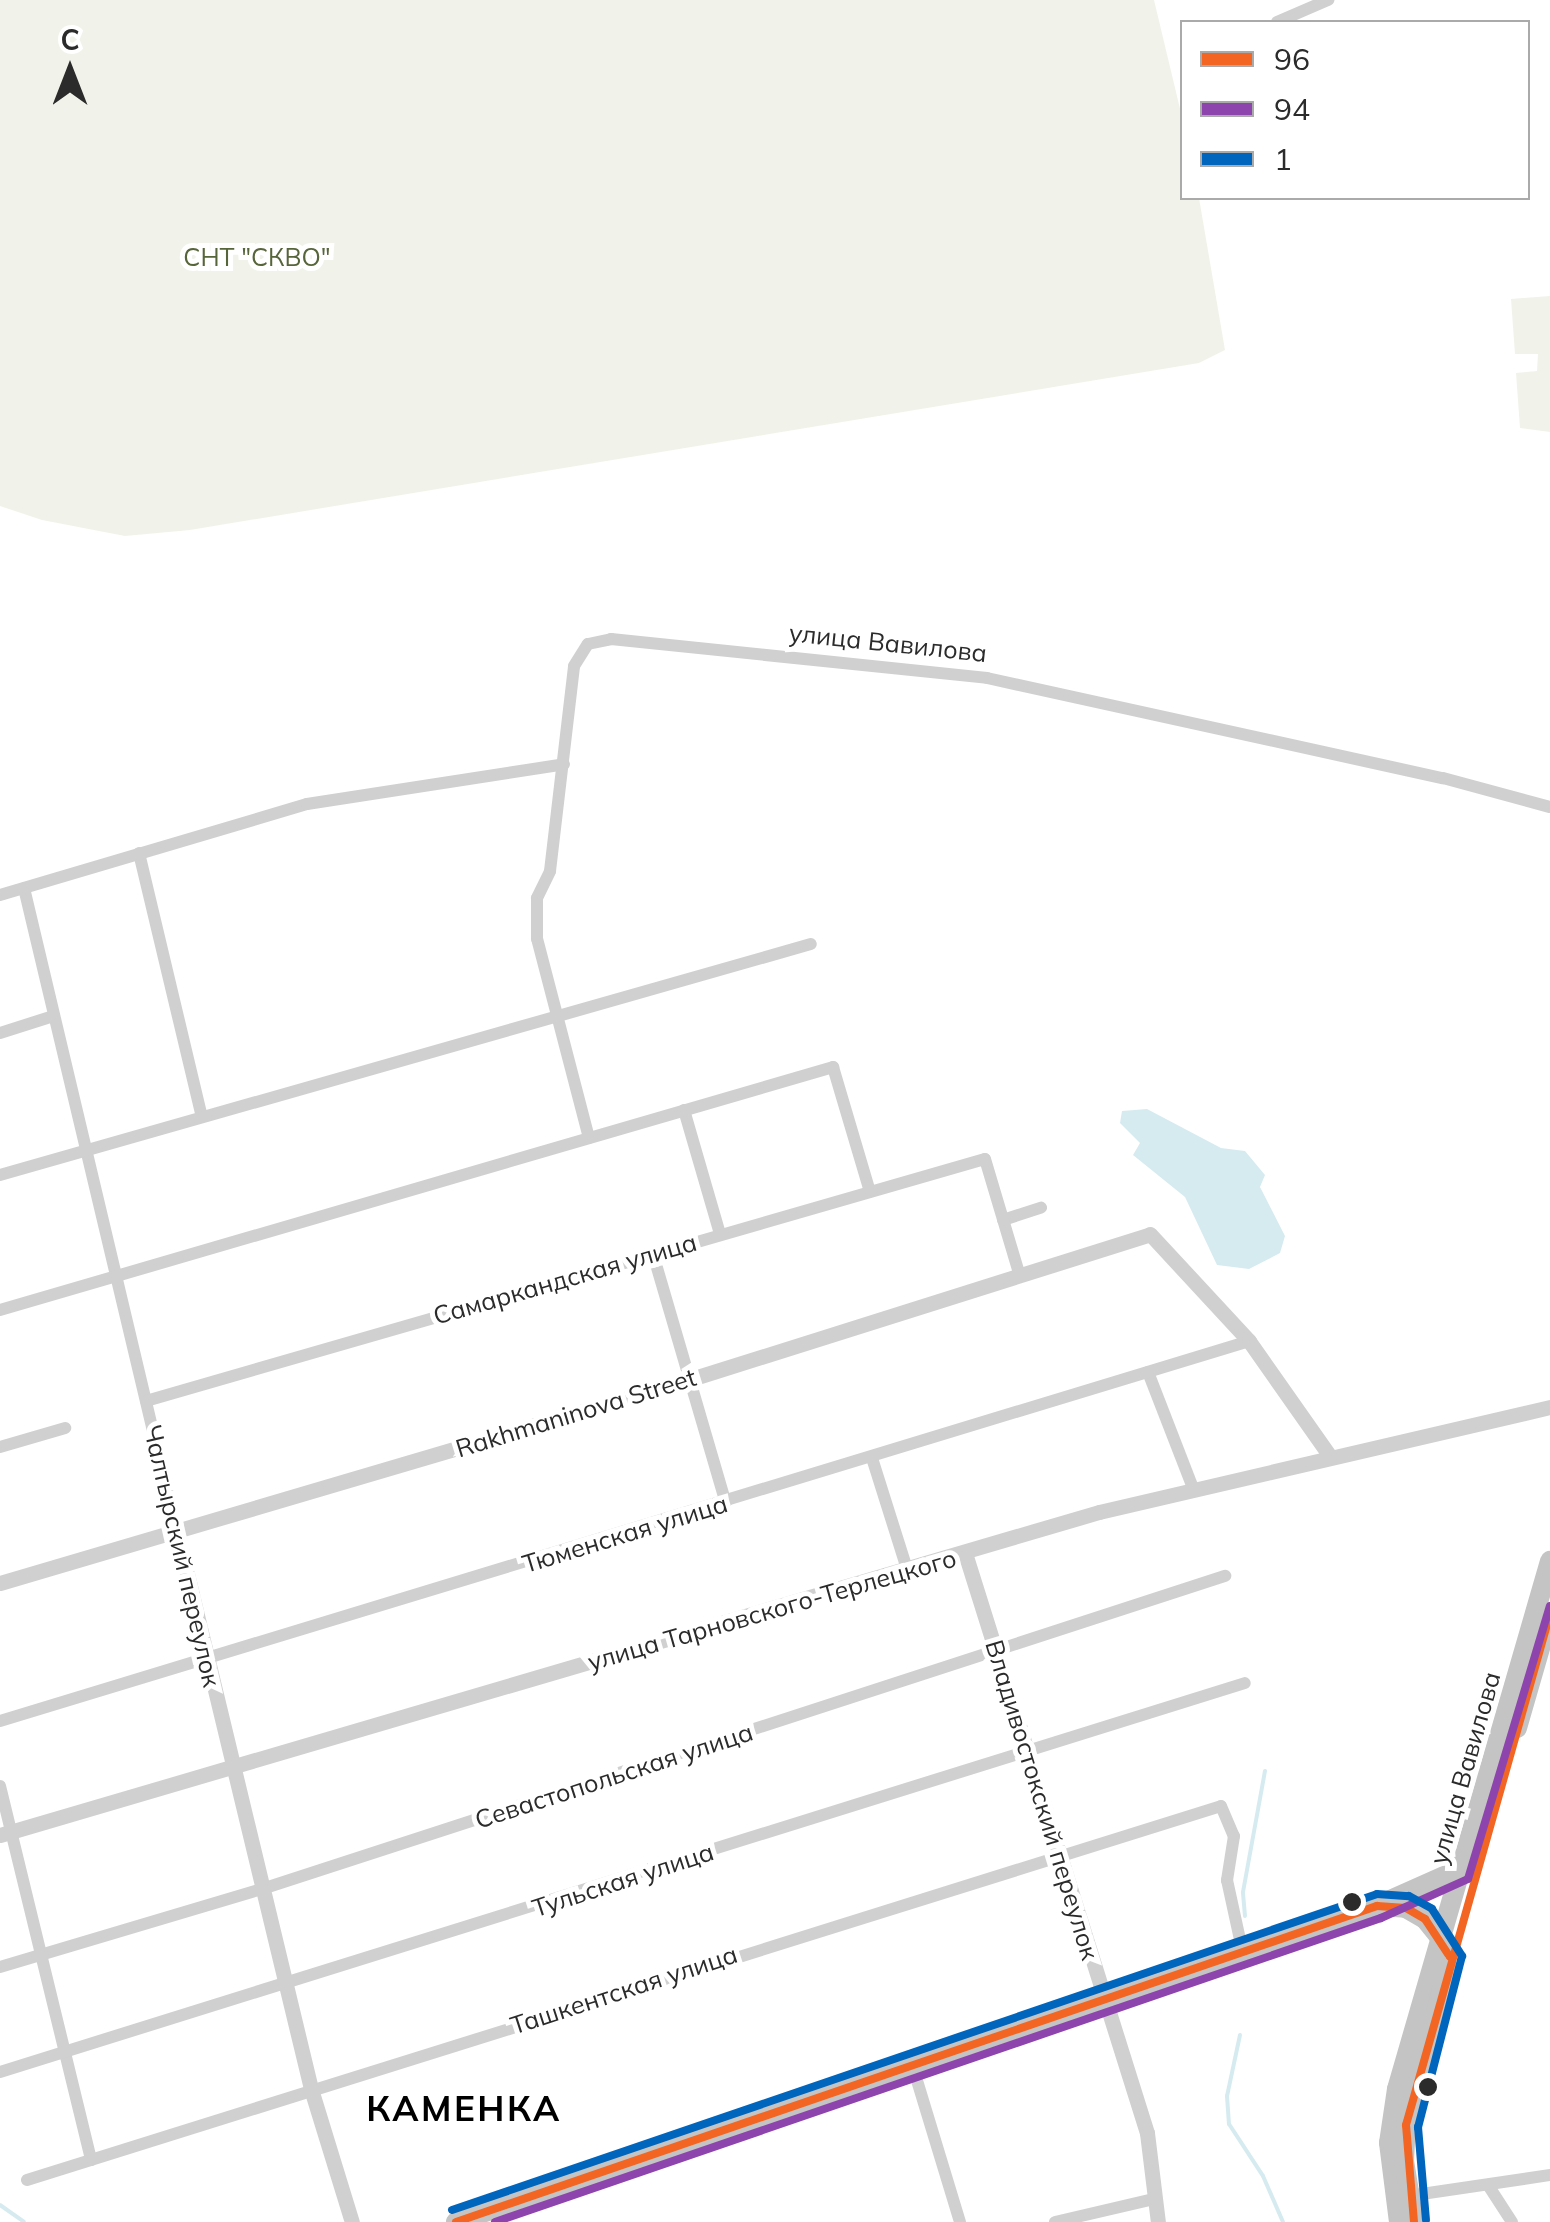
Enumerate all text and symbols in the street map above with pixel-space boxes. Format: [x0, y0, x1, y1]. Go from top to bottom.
north arrow [20, 20, 120, 120]
legend [1180, 20, 1530, 200]
text: С [60, 22, 80, 57]
text: 96 [1274, 40, 1310, 78]
text: 94 [1274, 90, 1310, 128]
text: 1 [1274, 140, 1292, 178]
park label: СНТ "СКВО" [183, 242, 331, 272]
street label: улица Вавилова [788, 618, 988, 668]
street label: Самаркандская улица [430, 1227, 700, 1331]
street label: Rakhmaninova Street [452, 1362, 700, 1464]
street label: Чалтырский переулок [137, 1422, 227, 1690]
street label: Тюменская улица [519, 1489, 731, 1579]
street label: улица Тарновского-Терлецкого [584, 1543, 960, 1677]
street label: Владивостокский переулок [979, 1636, 1105, 1964]
street label: улица Вавилова [1423, 1668, 1507, 1868]
street label: Севастопольская улица [471, 1717, 757, 1835]
street label: Тульская улица [529, 1837, 717, 1923]
unlabelled marker [1342, 1892, 1362, 1912]
street label: Ташкентская улица [507, 1939, 741, 2041]
unlabelled marker [1418, 2077, 1438, 2097]
district label: КАМЕНКА [366, 2087, 562, 2129]

